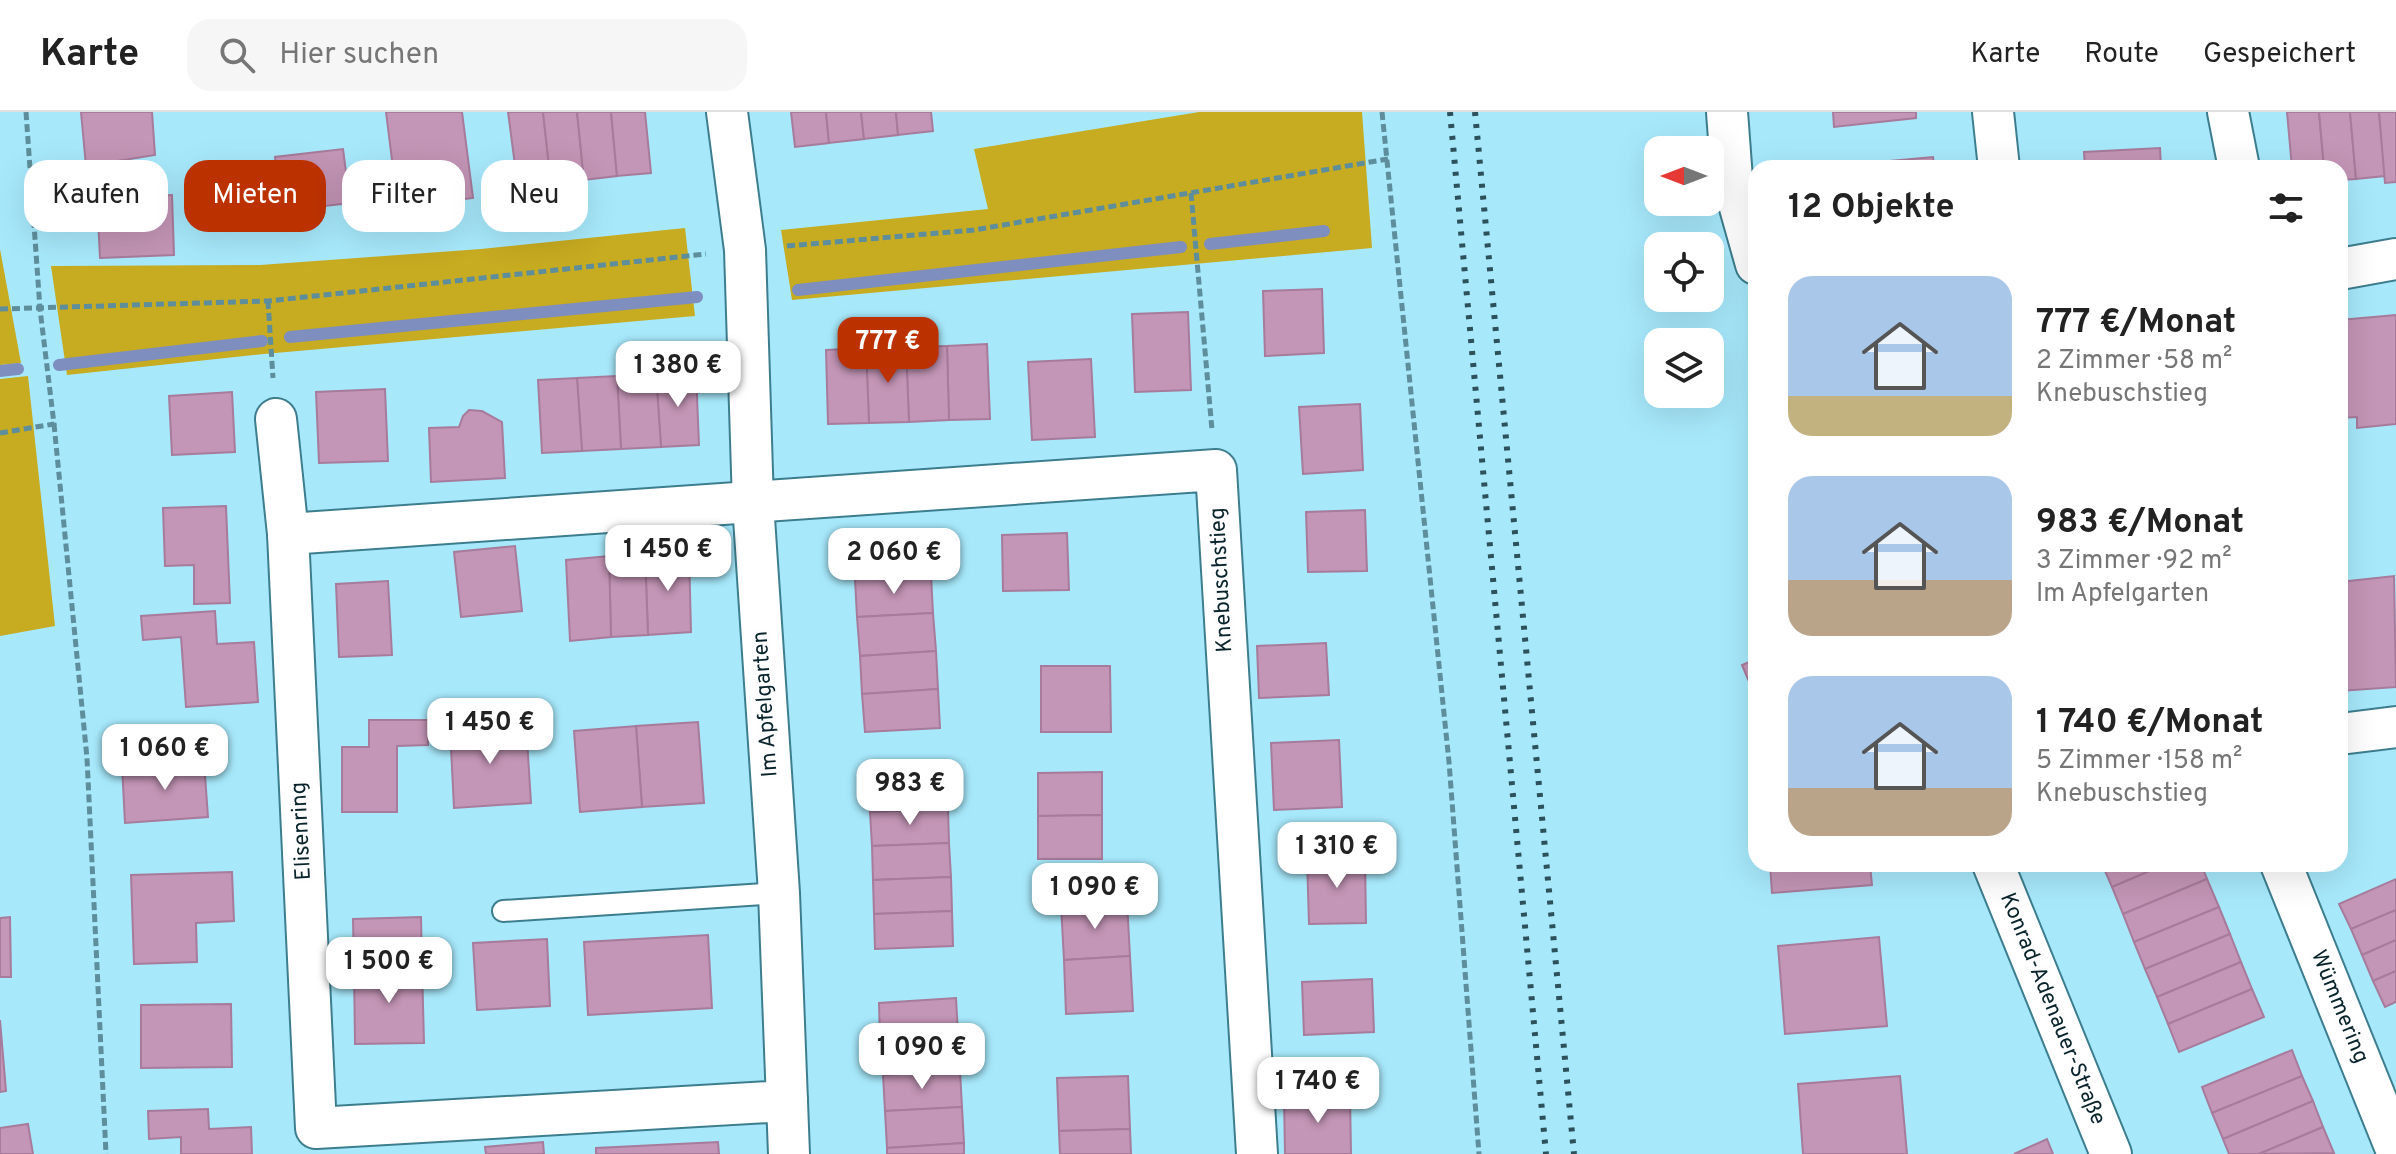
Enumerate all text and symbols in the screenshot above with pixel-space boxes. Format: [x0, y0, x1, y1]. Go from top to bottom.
search box [187, 19, 747, 91]
text: Karte [40, 31, 139, 80]
icon: search [215, 33, 259, 77]
text: Hier suchen [279, 37, 439, 74]
text: Karte [1970, 37, 2040, 73]
text: Route [2084, 37, 2159, 73]
text: Gespeichert [2203, 37, 2356, 73]
north arrow [1644, 136, 1724, 216]
map controls [1644, 136, 1724, 408]
chip: Kaufen [24, 160, 168, 232]
chip: Mieten [184, 160, 326, 232]
chip: Filter [342, 160, 465, 232]
chip: Neu [481, 160, 588, 232]
icon: filters [2264, 186, 2308, 230]
text: 12 Objekte [1788, 187, 1955, 230]
button: locate [1644, 232, 1724, 312]
text: 777 €/Monat [2036, 302, 2236, 345]
icon: home [1852, 308, 1948, 404]
pin: 777 € [832, 317, 944, 385]
text: 777 € [856, 326, 920, 359]
button: layers [1644, 328, 1724, 408]
pin: 1 380 € [604, 341, 752, 409]
text: 2 Zimmer · 58 m² [2036, 345, 2232, 378]
text: 1 380 € [634, 350, 722, 383]
text: Knebuschstieg [2036, 378, 2208, 411]
text: 983 €/Monat [2036, 502, 2244, 545]
street label: Knebuschstieg [1205, 507, 1239, 653]
icon: home [1852, 508, 1948, 604]
pin: 1 450 € [594, 525, 742, 593]
pin: 2 060 € [820, 528, 968, 596]
text: 1 450 € [623, 534, 713, 567]
text: 2 060 € [846, 537, 942, 570]
text: 3 Zimmer · 92 m² [2036, 545, 2232, 578]
text: Im Apfelgarten [2036, 578, 2209, 611]
street label: Im Apfelgarten [747, 630, 785, 778]
pin: 1 450 € [416, 698, 564, 766]
text: 1 740 €/Monat [2036, 702, 2263, 745]
text: 1 450 € [445, 707, 535, 740]
icon: home [1852, 708, 1948, 804]
pin: 1 060 € [91, 724, 239, 792]
text: 1 060 € [120, 733, 210, 766]
text: 5 Zimmer · 158 m² [2036, 745, 2242, 778]
pin: 983 € [854, 759, 966, 827]
text: 983 € [875, 768, 945, 801]
text: Knebuschstieg [2036, 778, 2208, 811]
street label: Elisenring [286, 781, 318, 881]
pin: 1 310 € [1263, 822, 1411, 890]
text: 1 310 € [1296, 831, 1378, 864]
pin: 1 090 € [1021, 863, 1169, 931]
text: 1 090 € [1050, 872, 1140, 905]
street label: Konrad-Adenauer-Straße [1993, 889, 2111, 1129]
pin: 1 500 € [315, 937, 463, 1005]
text: 1 500 € [344, 946, 434, 979]
street label: Wümmering [2304, 946, 2374, 1068]
pin: 1 090 € [848, 1023, 996, 1091]
text: 1 090 € [877, 1032, 967, 1065]
pin: 1 740 € [1244, 1057, 1392, 1125]
text: 1 740 € [1275, 1066, 1361, 1099]

